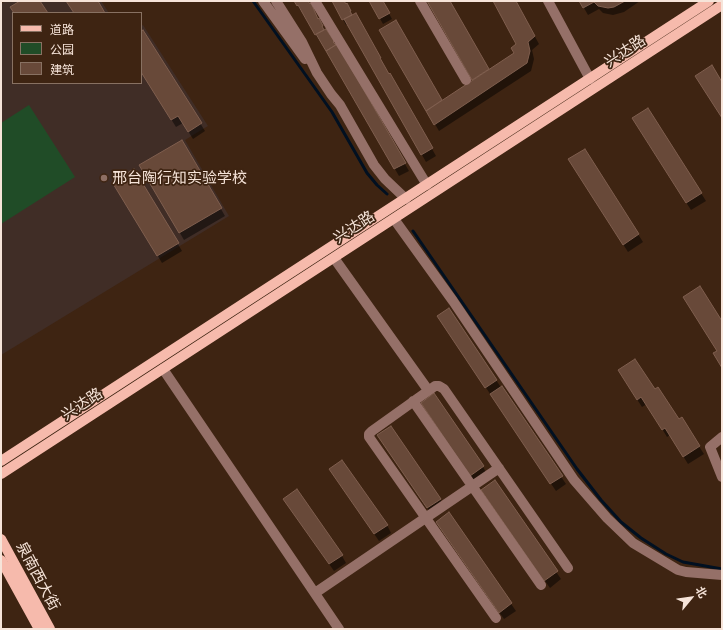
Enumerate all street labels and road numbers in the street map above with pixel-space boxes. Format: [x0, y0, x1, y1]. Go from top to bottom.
street label: 兴达路 [601, 31, 649, 71]
street label: 兴达路 [330, 207, 378, 247]
street label: 兴达路 [58, 384, 106, 424]
street label: 泉南西大街 [12, 539, 64, 613]

